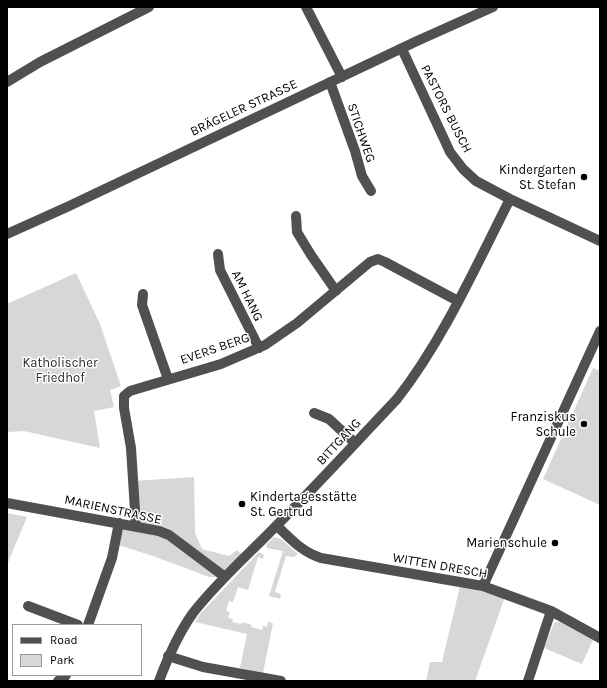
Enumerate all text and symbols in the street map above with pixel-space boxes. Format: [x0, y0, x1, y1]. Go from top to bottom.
street label: PASTORS BUSCH [417, 62, 475, 156]
street label: BRÄGELER STRASSE [188, 76, 300, 140]
street label: STICHWEG [344, 101, 378, 165]
place label: Kindergarten St. Stefan [499, 162, 576, 193]
marker: Kindergarten St. Stefan [579, 172, 589, 182]
street label: AM HANG [228, 268, 266, 324]
street label: EVERS BERG [178, 330, 252, 368]
park label: Katholischer Friedhof [22, 355, 98, 386]
place label: Franziskus Schule [511, 409, 576, 440]
street label: BITTGANG [314, 416, 364, 468]
marker: Franziskus Schule [579, 419, 589, 429]
place label: Kindertagesstätte St. Gertrud [250, 489, 357, 520]
street label: MARIENSTRASSE [63, 492, 163, 528]
marker: Kindertagesstätte St. Gertrud [237, 499, 247, 509]
place label: Marienschule [466, 535, 547, 551]
marker: Marienschule [550, 538, 560, 548]
street label: WITTEN DRESCH [391, 550, 489, 582]
legend [12, 624, 142, 676]
text: Road [50, 633, 78, 647]
text: Park [50, 653, 74, 667]

